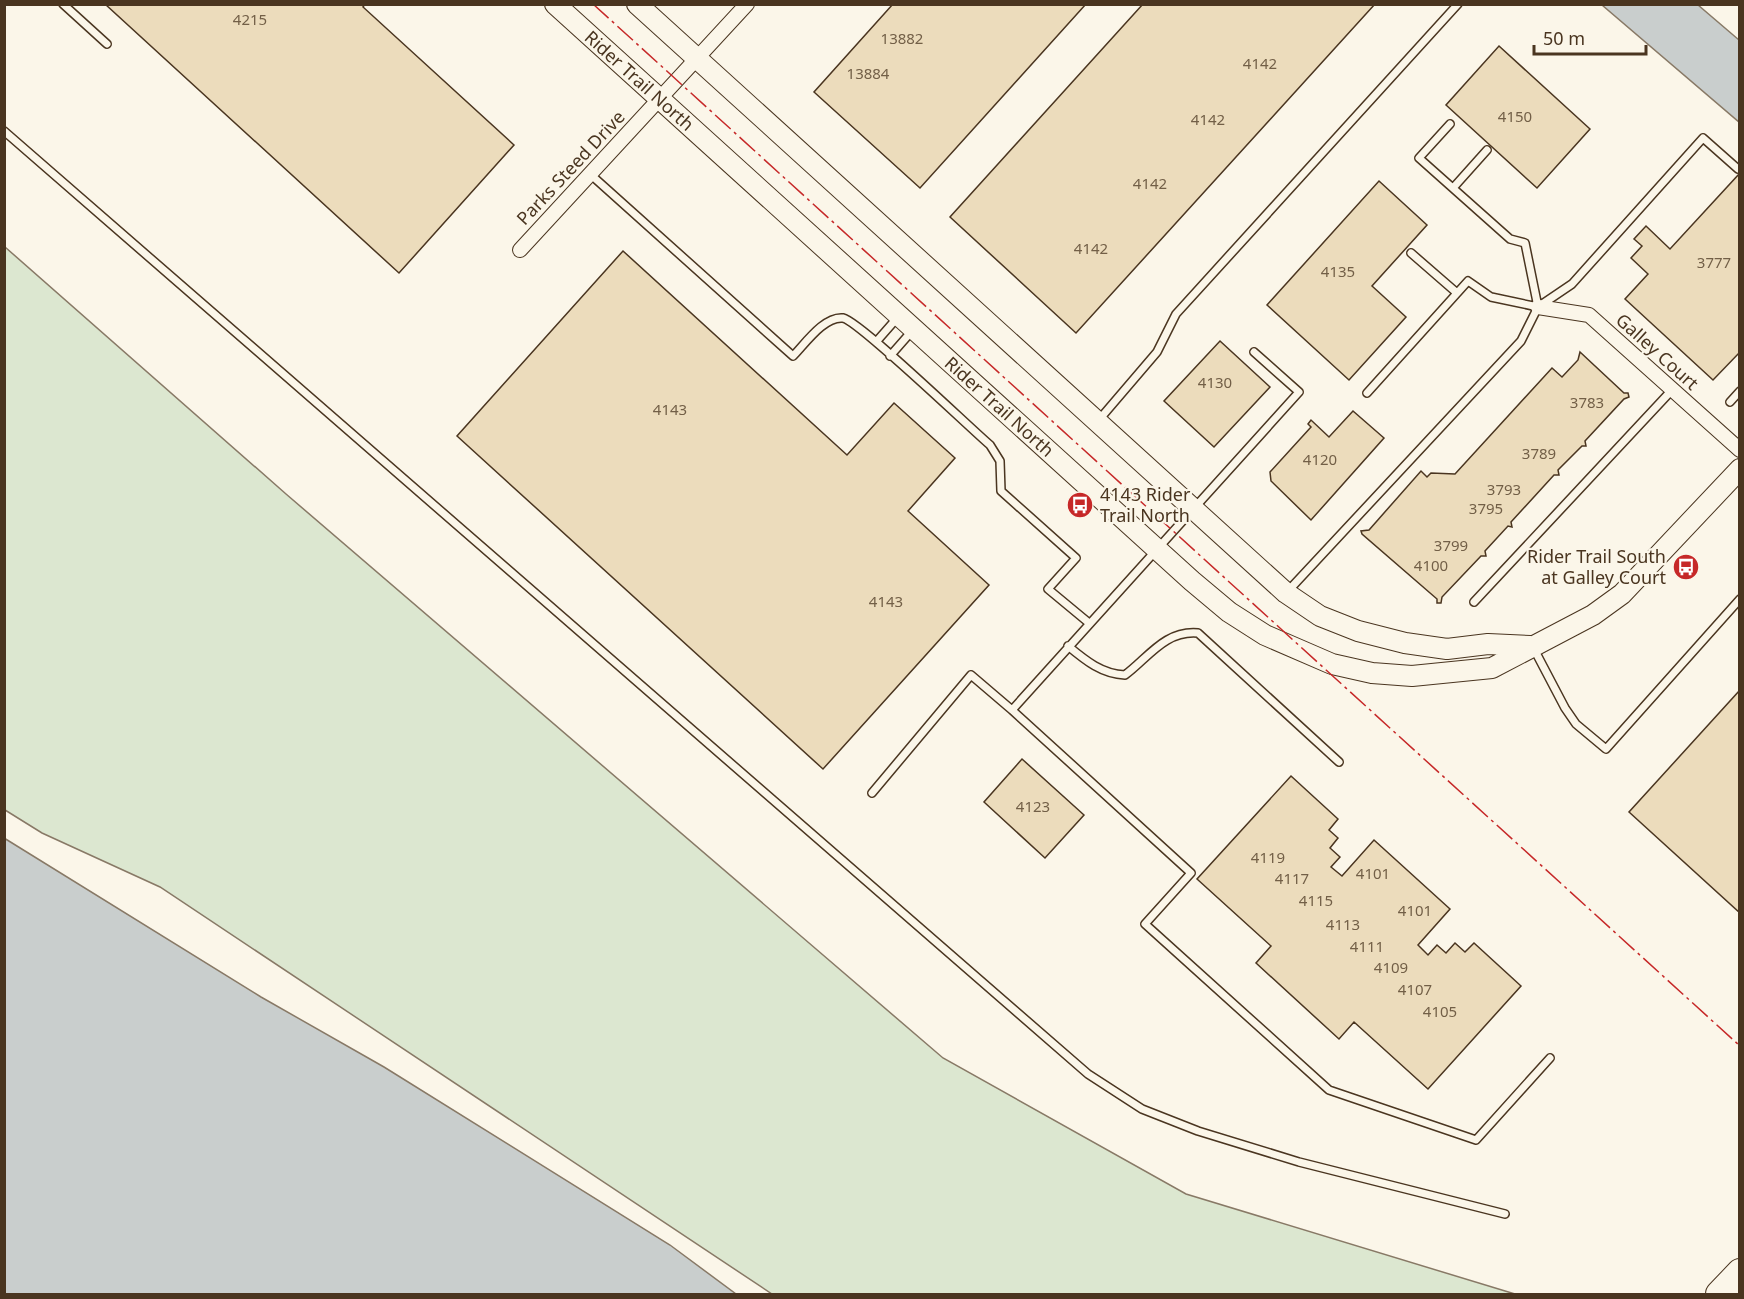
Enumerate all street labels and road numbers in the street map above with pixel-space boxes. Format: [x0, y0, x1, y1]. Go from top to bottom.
street label: Rider Trail North [580, 25, 699, 136]
street label: Parks Steed Drive [511, 105, 630, 230]
street label: Galley Court [1611, 308, 1705, 395]
street label: Rider Trail North [940, 351, 1059, 462]

